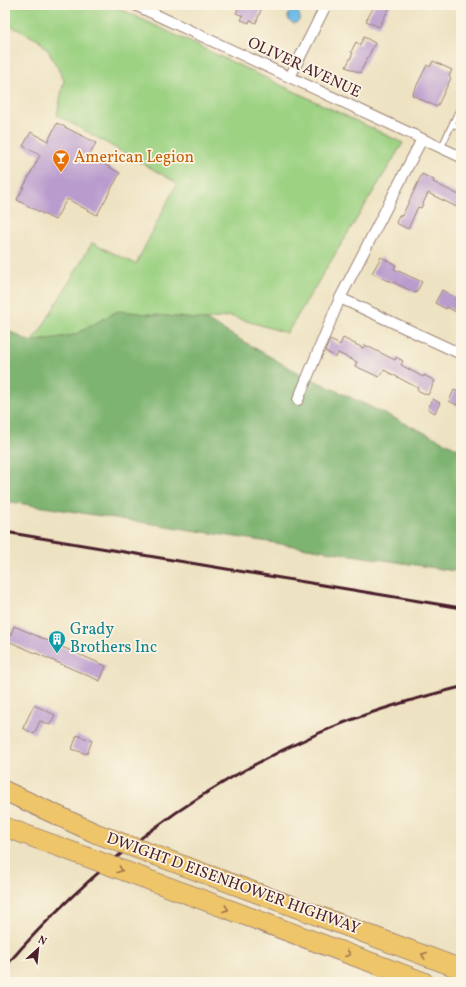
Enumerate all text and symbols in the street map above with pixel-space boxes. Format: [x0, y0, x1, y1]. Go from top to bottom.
street label: OLIVER AVENUE [244, 32, 364, 104]
place label: American Legion [74, 147, 194, 169]
bar icon: American Legion [51, 148, 71, 173]
place label: Grady Brothers Inc [70, 619, 157, 659]
building icon: Grady Brothers Inc [47, 629, 67, 654]
street label: DWIGHT D EISENHOWER HIGHWAY [103, 828, 363, 940]
one-way arrow [117, 865, 124, 873]
one-way arrow [223, 904, 230, 912]
north arrow [18, 929, 58, 969]
text: N [35, 933, 49, 950]
one-way arrow [345, 949, 352, 958]
one-way arrow [421, 952, 428, 960]

